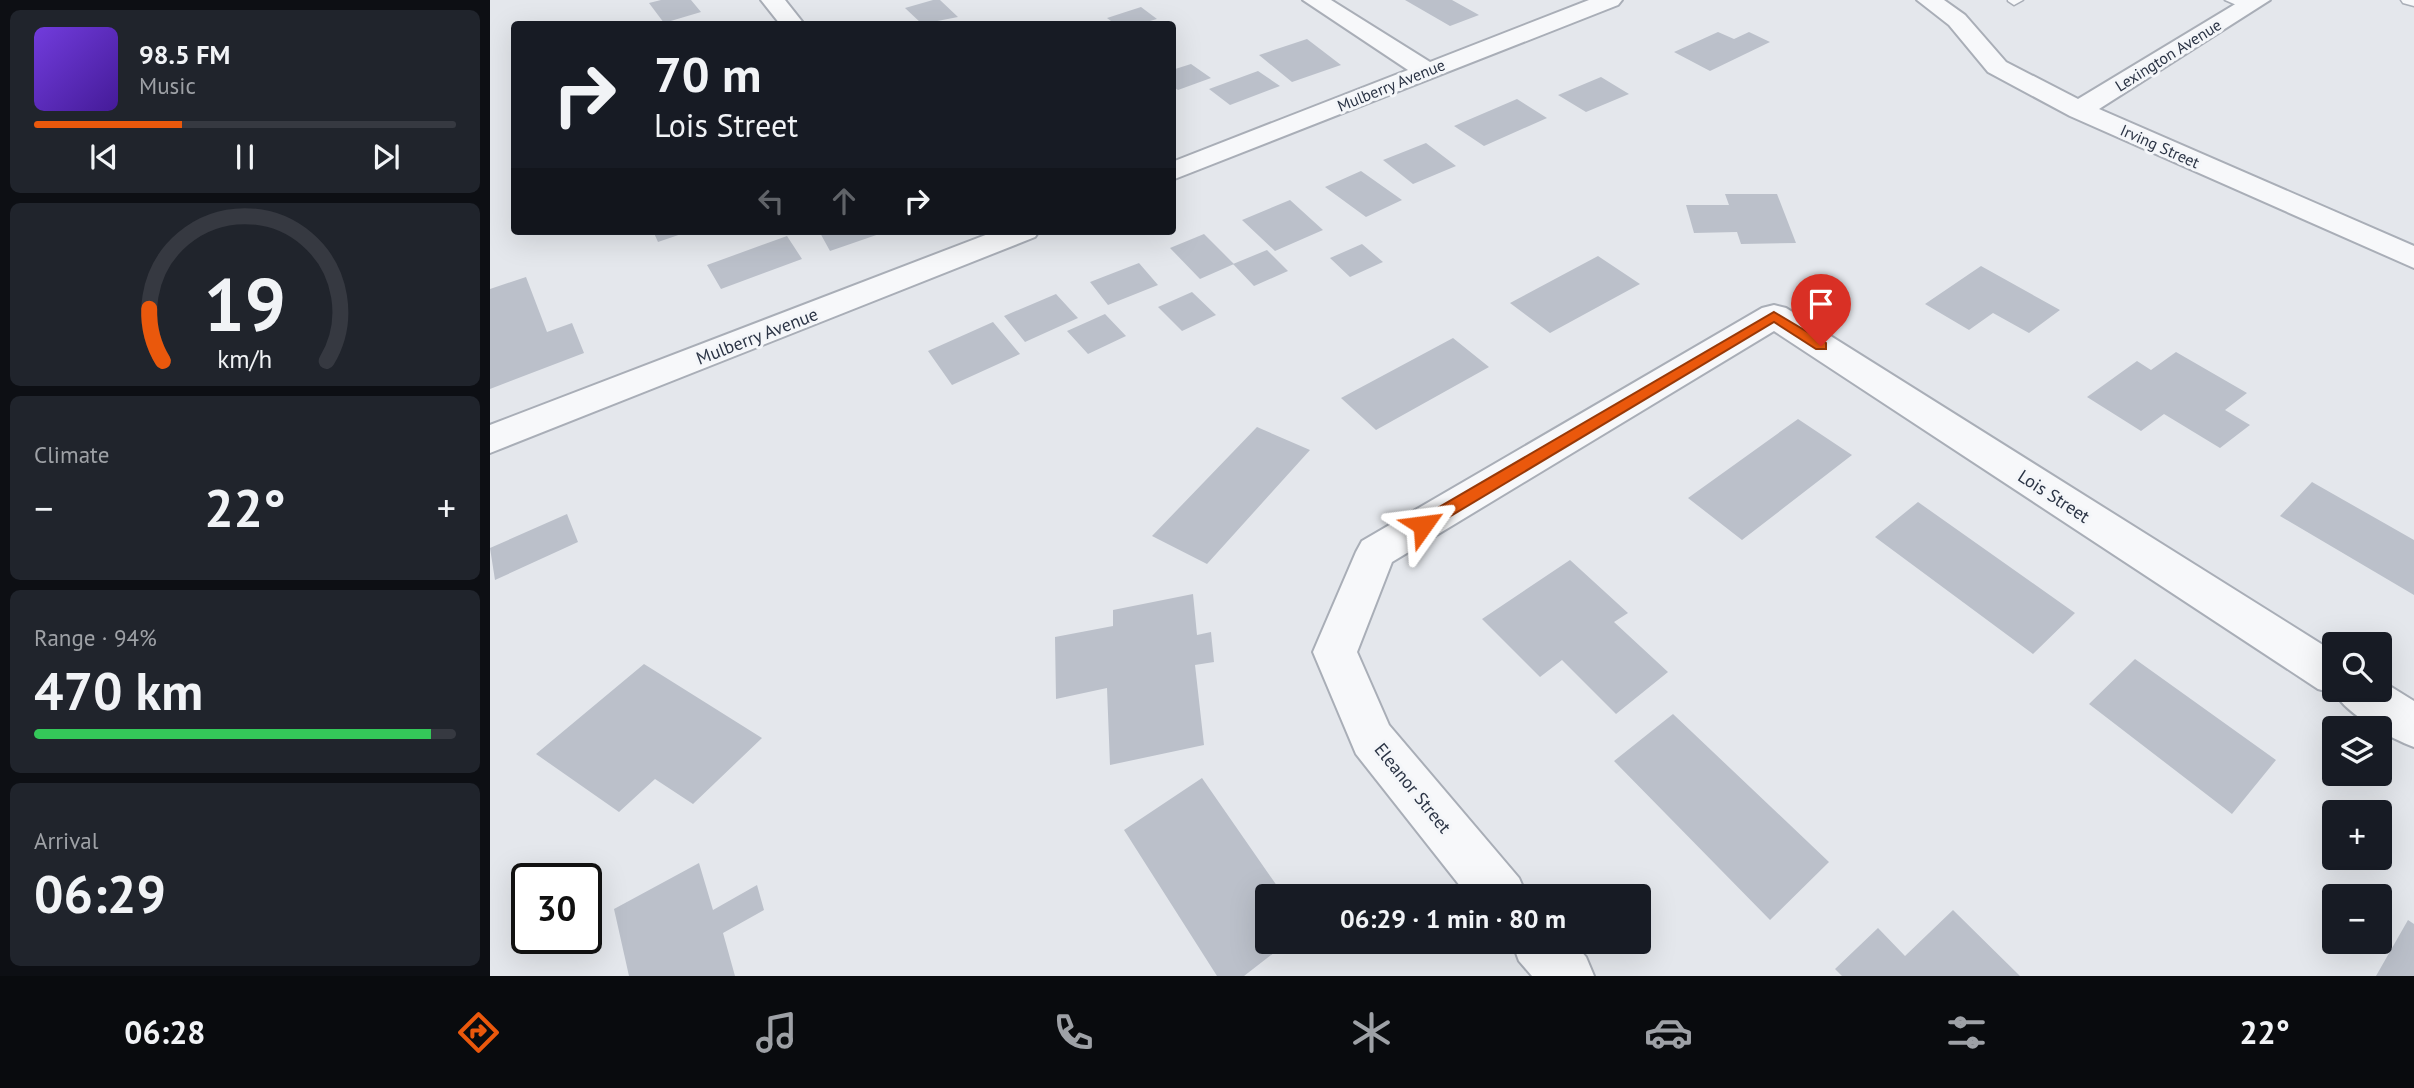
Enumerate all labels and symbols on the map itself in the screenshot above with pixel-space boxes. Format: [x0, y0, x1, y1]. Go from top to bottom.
street label: Lexington Avenue [2111, 14, 2225, 96]
street label: Mulberry Avenue [1334, 54, 1448, 116]
street label: Irving Street [2117, 120, 2203, 173]
pin [1791, 274, 1851, 346]
street label: Mulberry Avenue [693, 302, 821, 370]
street label: Lois Street [2014, 464, 2094, 528]
position arrow [1386, 488, 1460, 562]
street label: Eleanor Street [1370, 738, 1456, 838]
speed limit sign: 30 [511, 863, 602, 954]

